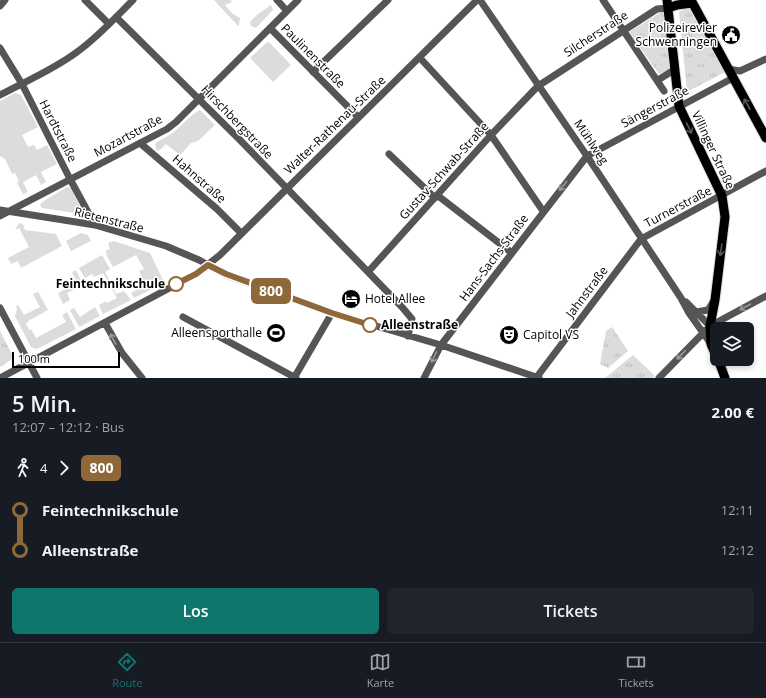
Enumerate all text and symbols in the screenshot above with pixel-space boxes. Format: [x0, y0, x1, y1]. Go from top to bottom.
street label: Silcherstraße [560, 6, 631, 61]
place label: Polizeirevier Schwenningen [636, 19, 717, 50]
street label: Paulinenstraße [277, 20, 349, 92]
public building icon: Polizeirevier Schwenningen [720, 24, 742, 46]
street label: Walter-Rathenau-Straße [280, 71, 389, 178]
street label: Hirschbergstraße [198, 81, 277, 163]
street label: Sängerstraße [618, 81, 692, 132]
street label: Hardtstraße [35, 97, 82, 165]
one-way arrow [743, 98, 751, 110]
street label: Villinger Straße [688, 108, 739, 192]
street label: Mozartstraße [91, 110, 165, 161]
street label: Mühlweg [570, 116, 613, 168]
street label: Gustav-Schwab-Straße [395, 118, 492, 223]
one-way arrow [686, 121, 693, 133]
street label: Hahnstraße [169, 151, 230, 207]
one-way arrow [558, 181, 567, 192]
street label: Turnerstraße [641, 182, 715, 231]
street label: Rietenstraße [72, 203, 146, 236]
street label: Hans-Sachs-Straße [455, 210, 532, 305]
one-way arrow [717, 243, 725, 256]
street label: Jahnstraße [561, 262, 612, 322]
place label: Feintechnikschule [56, 275, 165, 292]
marker: Feintechnikschule [168, 276, 184, 292]
line badge: 800 [248, 278, 294, 304]
text: 800 [259, 281, 283, 300]
hotel icon: Hotel Allee [340, 288, 362, 310]
place label: Hotel Allee [365, 290, 426, 307]
one-way arrow [740, 304, 752, 311]
place label: Alleenstraße [381, 316, 458, 333]
marker: Alleenstraße [362, 317, 378, 333]
sports icon: Alleensporthalle [265, 322, 287, 344]
map controls [710, 322, 754, 366]
button: layers [710, 322, 754, 366]
place label: Alleensporthalle [171, 324, 262, 341]
theatre icon: Capitol VS [498, 324, 520, 346]
place label: Capitol VS [523, 326, 579, 343]
one-way arrow [109, 333, 116, 345]
scale bar [12, 350, 120, 369]
one-way arrow [676, 350, 686, 360]
text: 100 m [18, 351, 50, 366]
one-way arrow [430, 351, 438, 363]
text: 5 Min. [12, 388, 77, 418]
text: 2.00 € [712, 402, 754, 422]
text: 12:07 – 12:12 · Bus [12, 418, 124, 436]
icon: walk [12, 457, 34, 479]
icon: forward [53, 457, 75, 479]
text: 800 [89, 458, 113, 477]
text: 4 [40, 459, 47, 477]
text: Feintechnikschule [42, 500, 179, 520]
text: 12:11 [721, 501, 754, 519]
text: Alleenstraße [42, 540, 138, 560]
text: 12:12 [721, 541, 754, 559]
button: Los [12, 588, 379, 634]
button: Tickets [387, 588, 754, 634]
tab: Route [112, 651, 142, 690]
tab: Karte [367, 651, 394, 690]
tab: Tickets [619, 651, 654, 690]

